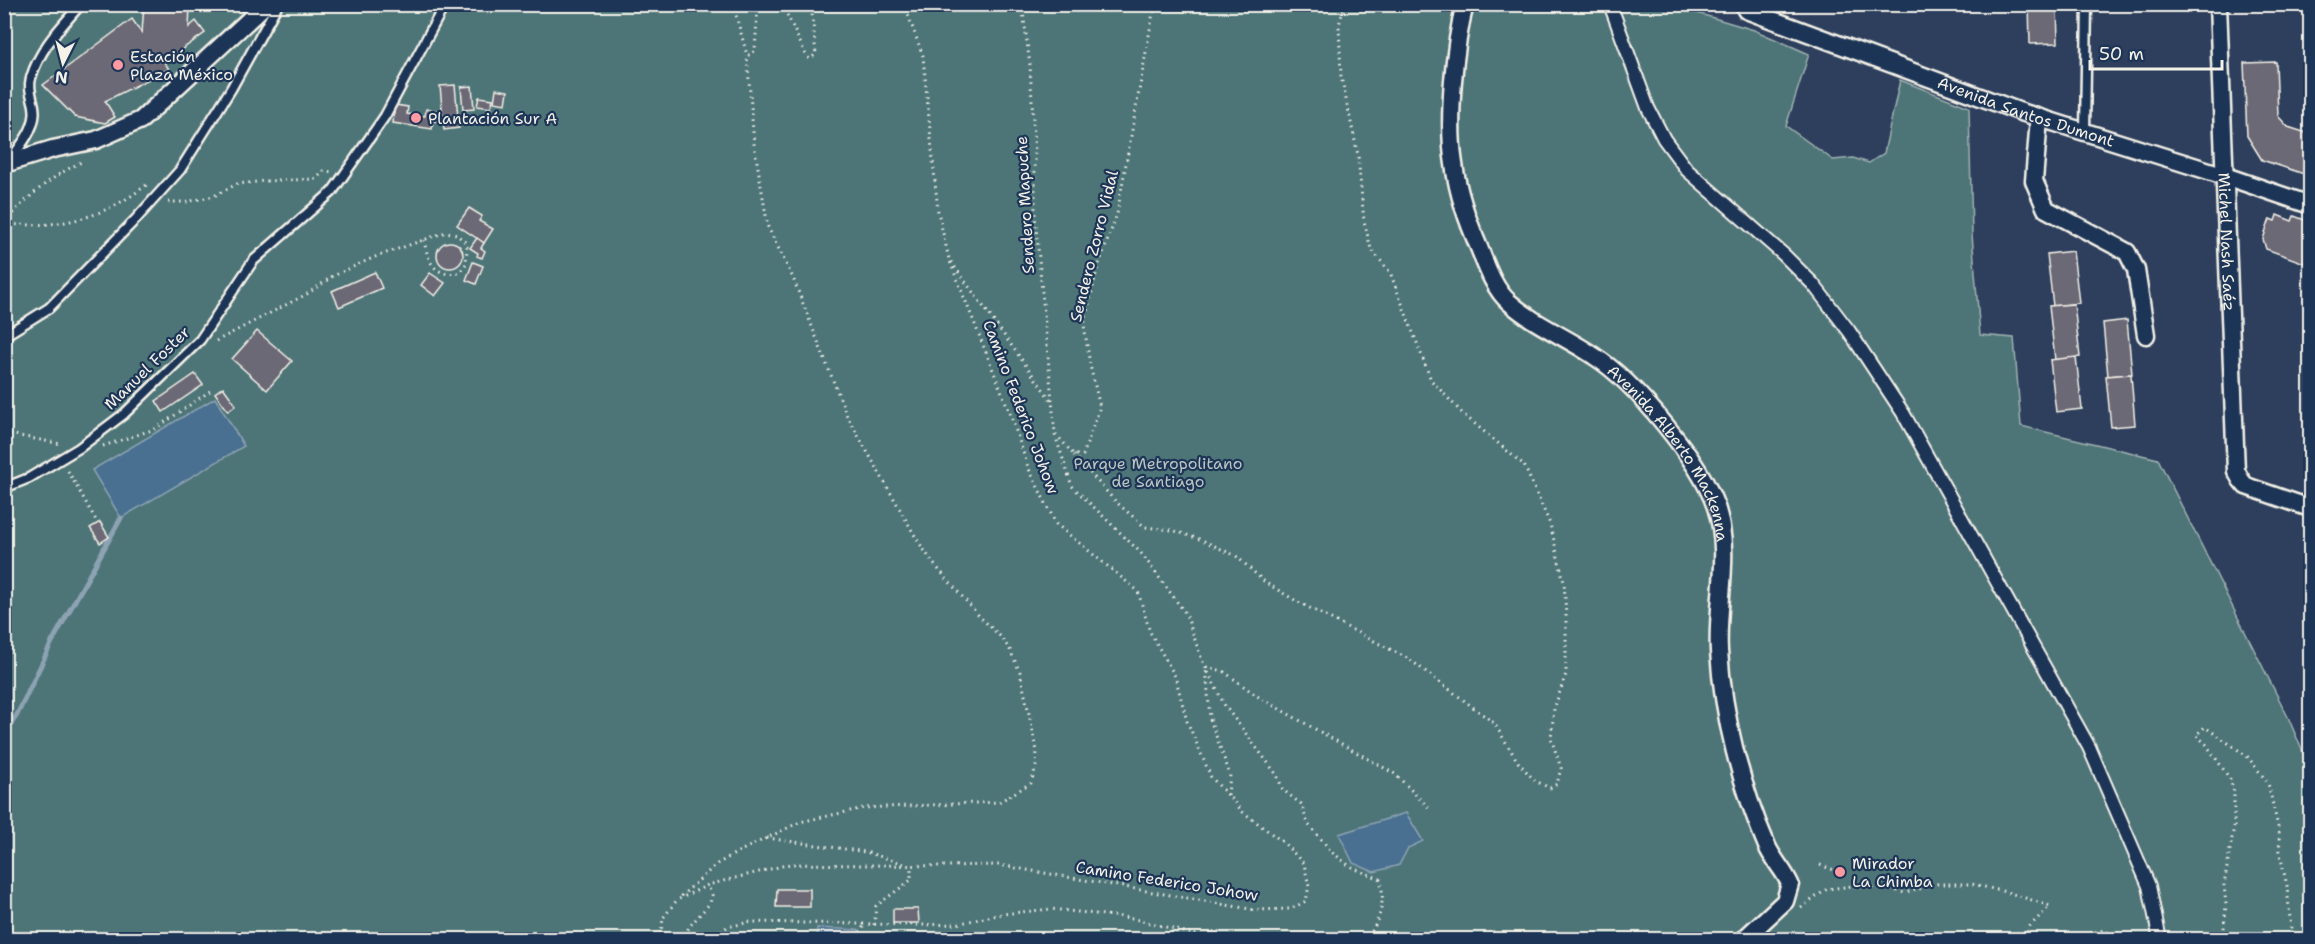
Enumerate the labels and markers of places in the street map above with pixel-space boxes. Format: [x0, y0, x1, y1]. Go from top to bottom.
place label: Estación Plaza México [130, 46, 233, 85]
marker: Estación Plaza México [111, 58, 125, 72]
place label: Plantación Sur A [428, 108, 557, 129]
marker: Plantación Sur A [409, 111, 423, 125]
place label: Mirador La Chimba [1852, 853, 1933, 892]
marker: Mirador La Chimba [1833, 865, 1847, 879]

